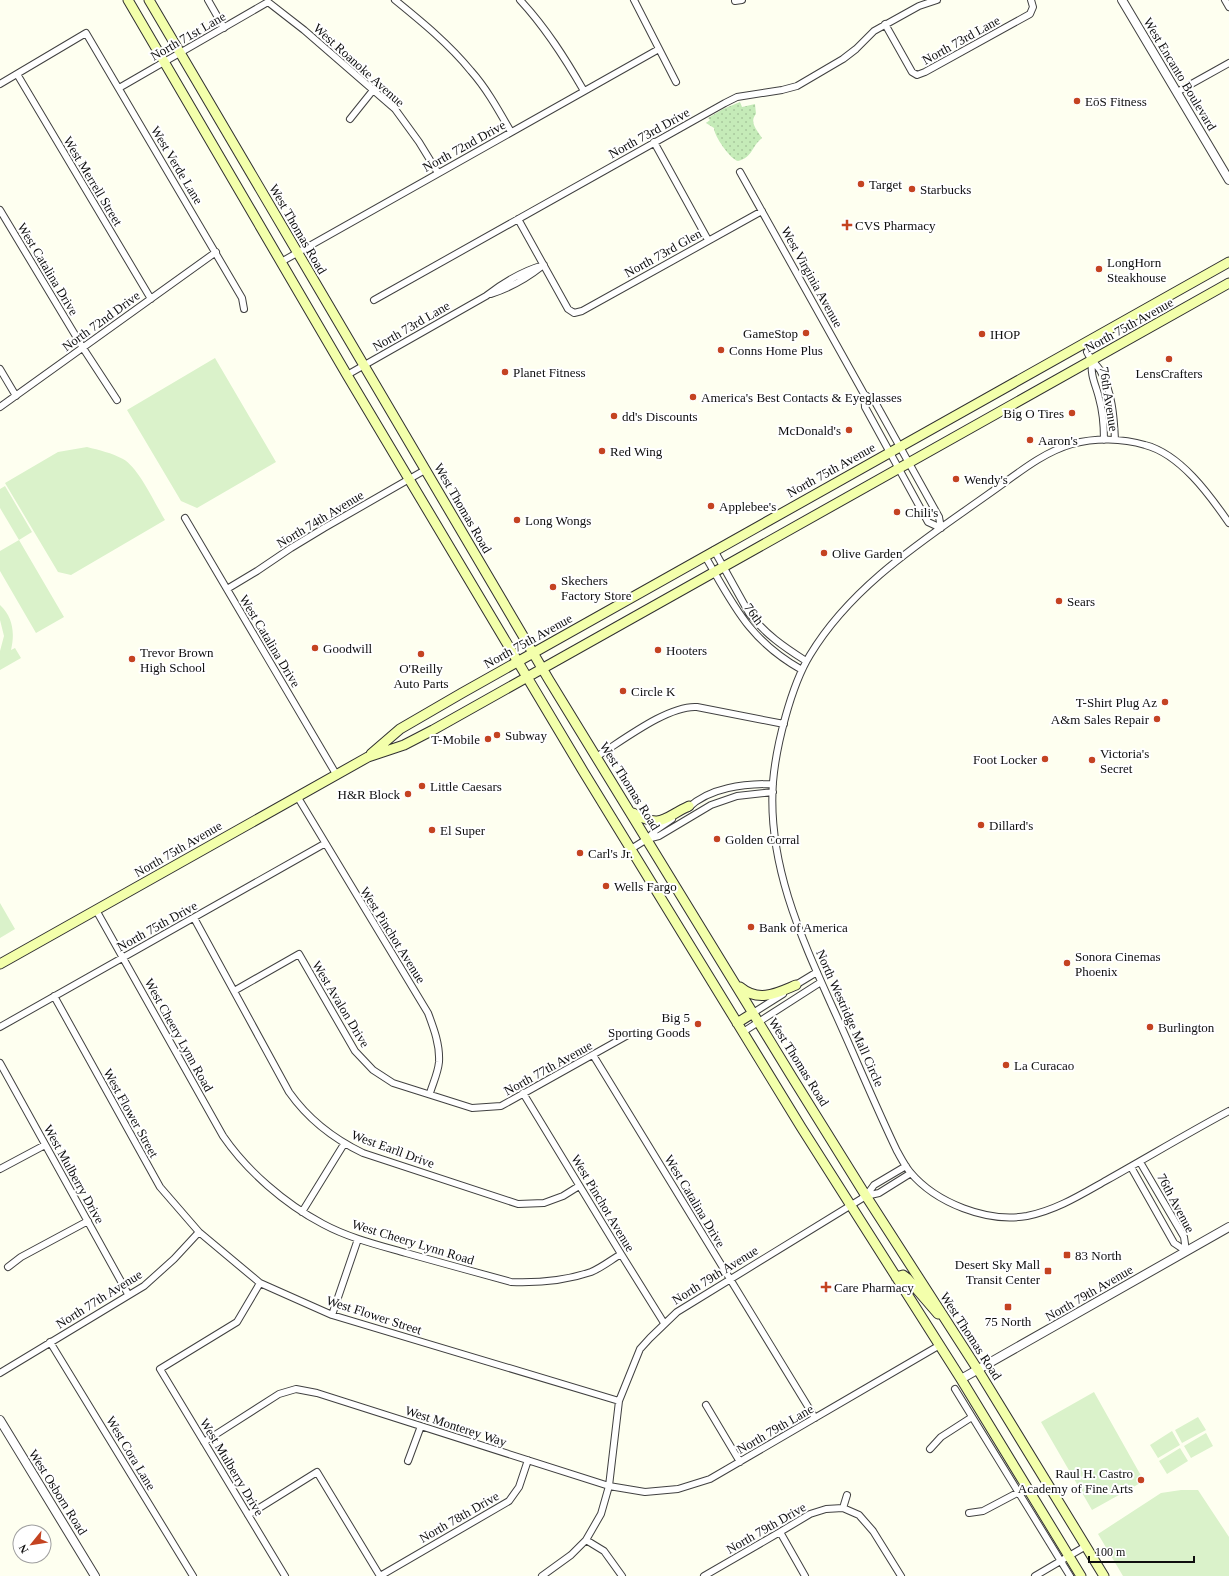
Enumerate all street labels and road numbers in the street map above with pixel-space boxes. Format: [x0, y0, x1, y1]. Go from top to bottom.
street label: North 71st Lane [148, 8, 229, 64]
street label: North 73rd Lane [919, 12, 1003, 68]
street label: West Encanto Boulevard [1140, 15, 1220, 134]
street label: West Roanoke Avenue [310, 20, 408, 110]
street label: North 73rd Drive [606, 104, 692, 161]
street label: North 72nd Drive [420, 117, 508, 175]
street label: West Verde Lane [148, 123, 206, 207]
street label: West Merrell Street [60, 134, 126, 229]
street label: West Thomas Road [266, 181, 330, 277]
street label: West Catalina Drive [15, 220, 82, 318]
street label: West Virginia Avenue [778, 224, 846, 330]
street label: North 73rd Glen [622, 225, 705, 280]
street label: North 72nd Drive [59, 288, 143, 354]
street label: North 75th Avenue [1082, 294, 1176, 355]
street label: North 73rd Lane [370, 298, 452, 354]
street label: 76th Avenue [1096, 366, 1122, 433]
street label: North 75th Avenue [784, 439, 878, 500]
street label: West Thomas Road [431, 460, 495, 556]
street label: North 74th Avenue [274, 487, 366, 551]
street label: West Catalina Drive [237, 592, 304, 690]
street label: 76th [741, 600, 767, 628]
street label: North 75th Avenue [481, 610, 575, 671]
street label: West Thomas Road [597, 739, 663, 833]
street label: North 75th Avenue [132, 818, 225, 880]
street label: West Pinchot Avenue [357, 884, 429, 986]
street label: North 75th Drive [114, 898, 200, 954]
street label: North Westridge Mall Circle [813, 947, 887, 1089]
street label: West Avalon Drive [309, 958, 373, 1050]
street label: West Cheery Lynn Road [142, 976, 217, 1095]
street label: West Thomas Road [766, 1015, 832, 1109]
street label: North 77th Avenue [501, 1037, 595, 1098]
street label: West Flower Street [100, 1066, 162, 1160]
street label: West Mulberry Drive [41, 1122, 108, 1226]
street label: West Earll Drive [350, 1127, 437, 1171]
street label: West Pinchot Avenue [568, 1152, 638, 1254]
street label: West Catalina Drive [662, 1152, 729, 1250]
street label: 76th Avenue [1154, 1171, 1198, 1235]
street label: West Cheery Lynn Road [350, 1216, 476, 1268]
street label: North 79th Avenue [669, 1242, 761, 1308]
street label: North 79th Avenue [1043, 1262, 1136, 1324]
street label: North 77th Avenue [53, 1266, 145, 1332]
street label: West Thomas Road [937, 1289, 1005, 1383]
street label: West Flower Street [324, 1293, 424, 1338]
street label: North 79th Lane [734, 1401, 816, 1457]
street label: West Monterey Way [403, 1402, 509, 1450]
street label: West Cora Lane [103, 1413, 159, 1493]
street label: West Mulberry Drive [197, 1416, 267, 1519]
street label: West Osborn Road [26, 1447, 91, 1538]
street label: North 78th Drive [416, 1488, 502, 1546]
street label: North 79th Drive [723, 1499, 809, 1557]

